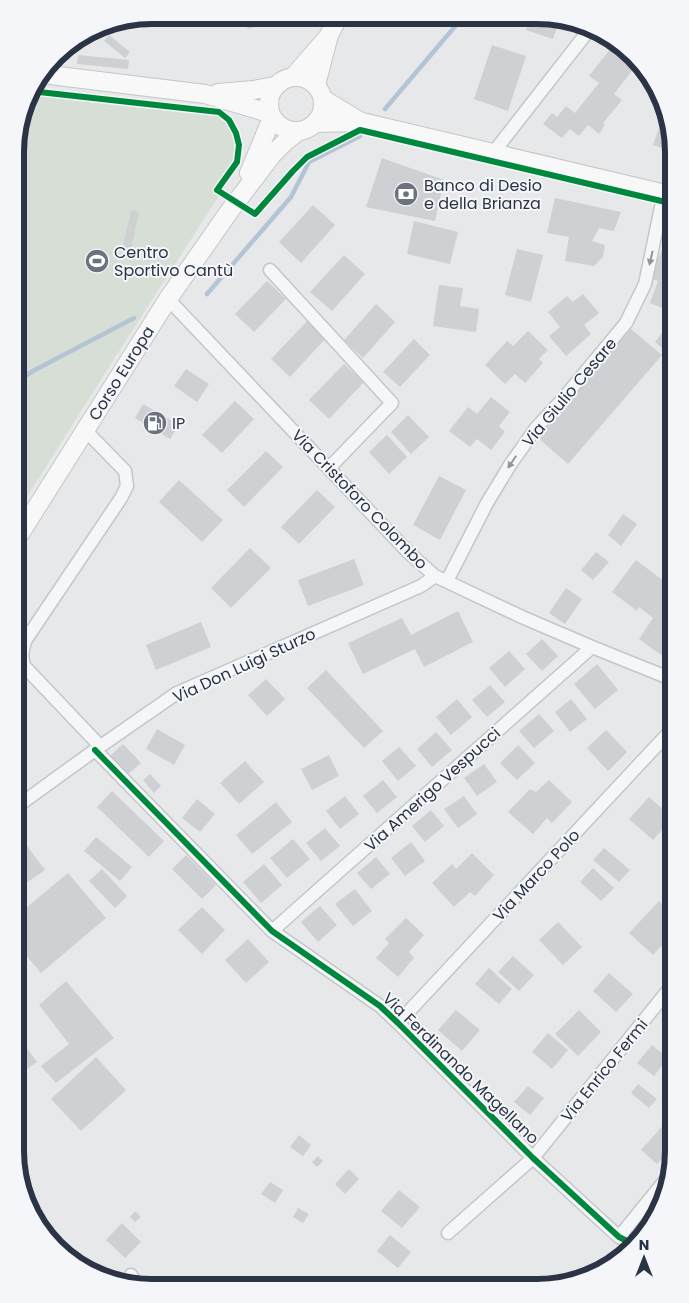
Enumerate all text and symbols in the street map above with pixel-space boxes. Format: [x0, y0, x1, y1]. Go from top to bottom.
place label: Banco di Desio e della Brianza [424, 174, 542, 215]
bank icon: Banco di Desio e della Brianza [393, 181, 419, 207]
place label: Centro Sportivo Cantù [114, 241, 233, 282]
sports icon: Centro Sportivo Cantù [84, 248, 110, 274]
one-way arrow [647, 251, 655, 266]
street label: Corso Europa [83, 321, 160, 425]
street label: Via Giulio Cesare [517, 333, 622, 452]
fuel station icon: IP [142, 410, 168, 436]
place label: IP [172, 412, 185, 435]
street label: Via Cristoforo Colombo [286, 424, 433, 575]
one-way arrow [507, 456, 517, 469]
street label: Via Don Luigi Sturzo [169, 622, 319, 709]
street label: Via Amerigo Vespucci [359, 722, 505, 857]
street label: Via Marco Polo [488, 824, 585, 926]
street label: Via Ferdinando Magellano [377, 987, 544, 1149]
street label: Via Enrico Fermi [556, 1014, 653, 1127]
north arrow [619, 1233, 669, 1283]
text: N [639, 1235, 649, 1255]

